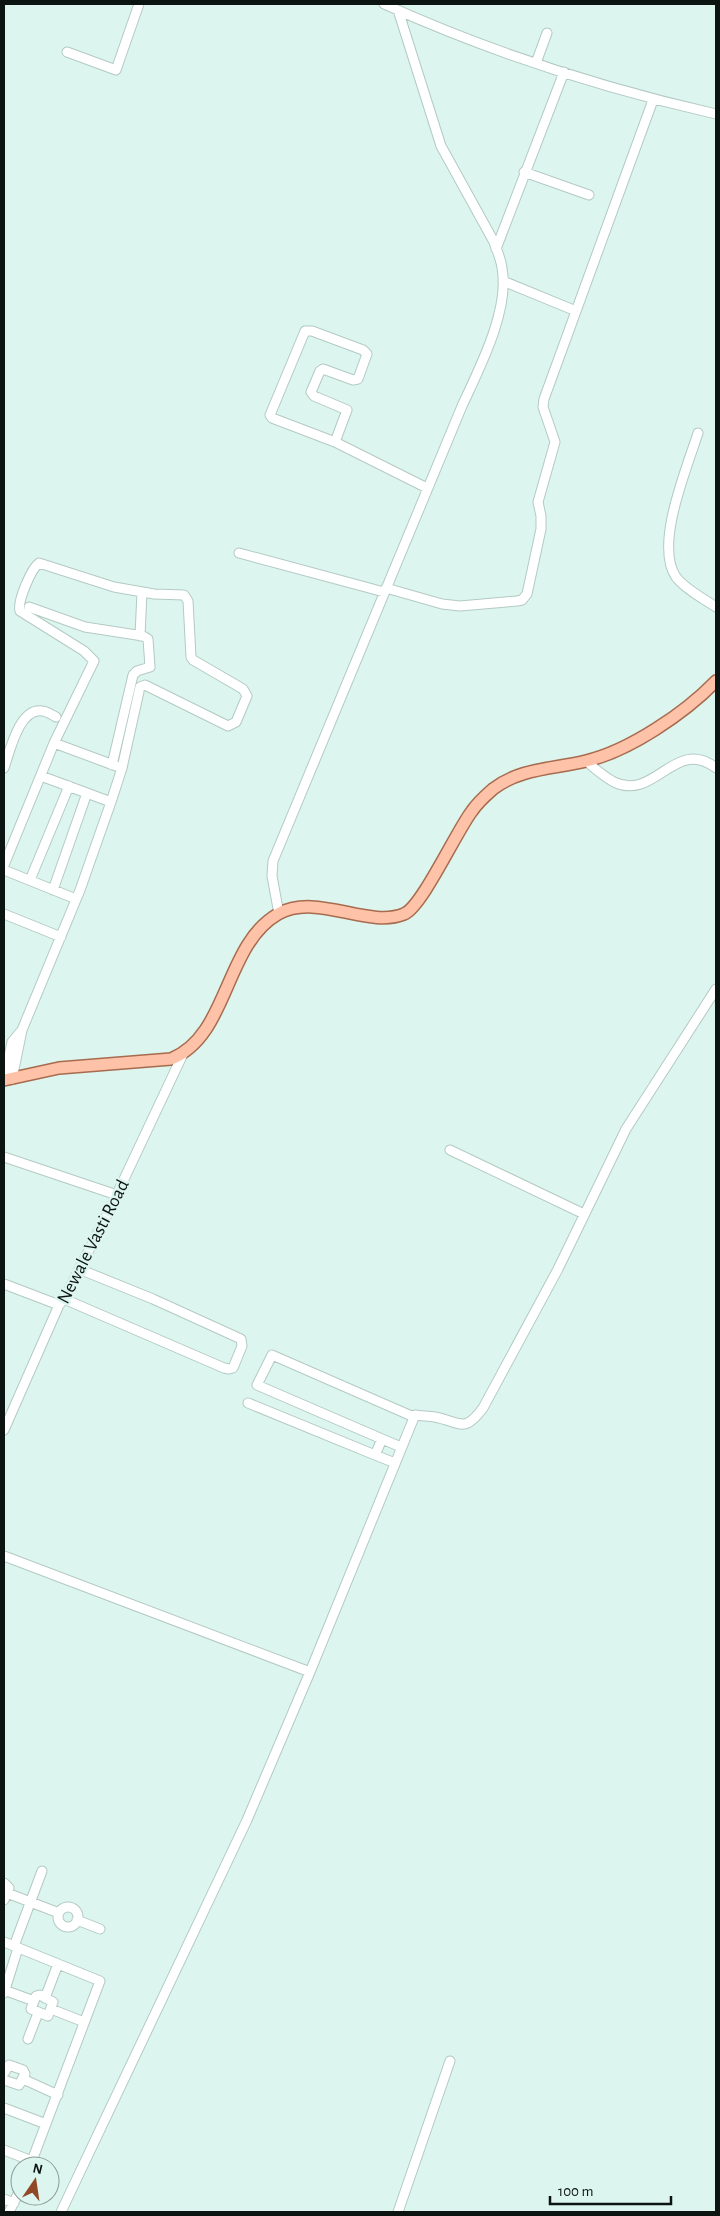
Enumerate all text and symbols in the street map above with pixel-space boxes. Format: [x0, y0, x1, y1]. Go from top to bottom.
street label: Newale Vasti Road [54, 1177, 133, 1307]
north arrow [10, 2156, 60, 2206]
text: N [31, 2161, 44, 2177]
scale bar [550, 2174, 671, 2206]
text: 100 m [558, 2184, 593, 2199]

